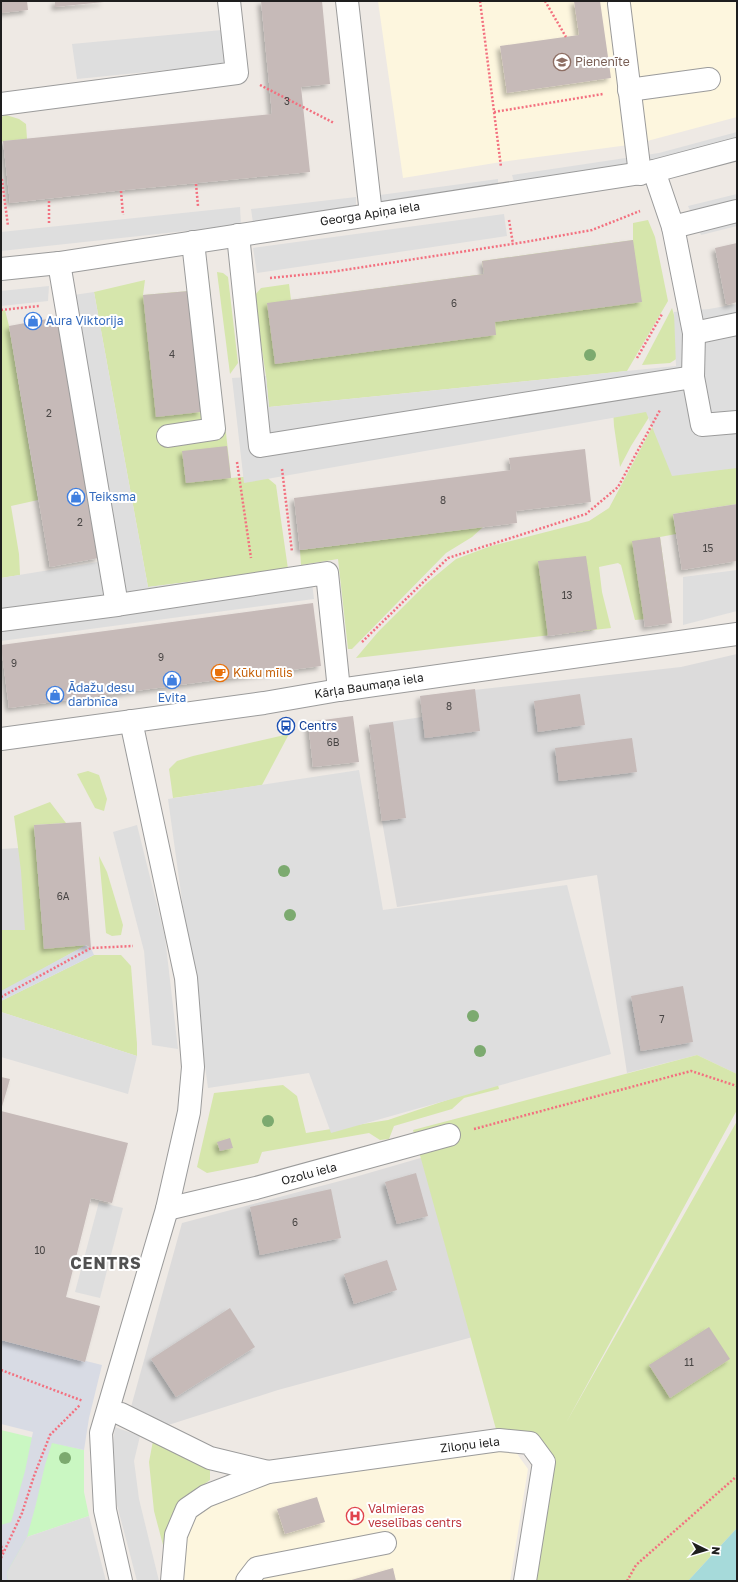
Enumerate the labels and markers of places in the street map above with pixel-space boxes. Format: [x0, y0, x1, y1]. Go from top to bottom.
school or university icon: Pienenīte [552, 52, 572, 72]
place label: Pienenīte [575, 54, 630, 69]
shop icon: Aura Viktorija [23, 311, 43, 331]
place label: Aura Viktorija [46, 313, 124, 328]
shop icon: Teiksma [66, 487, 86, 507]
place label: Teiksma [89, 489, 136, 504]
cafe icon: Kūku mīlis [210, 663, 230, 683]
place label: Kūku mīlis [233, 665, 293, 680]
shop icon: Evita [162, 670, 182, 690]
place label: Ādažu desu darbnīca [68, 680, 134, 709]
shop icon: Ādažu desu darbnīca [45, 685, 65, 705]
place label: Evita [158, 690, 186, 705]
bus stop icon: Centrs [276, 716, 296, 736]
place label: Centrs [299, 718, 337, 733]
place label: Valmieras veselības centrs [368, 1501, 462, 1530]
hospital icon: Valmieras veselības centrs [345, 1506, 365, 1526]

